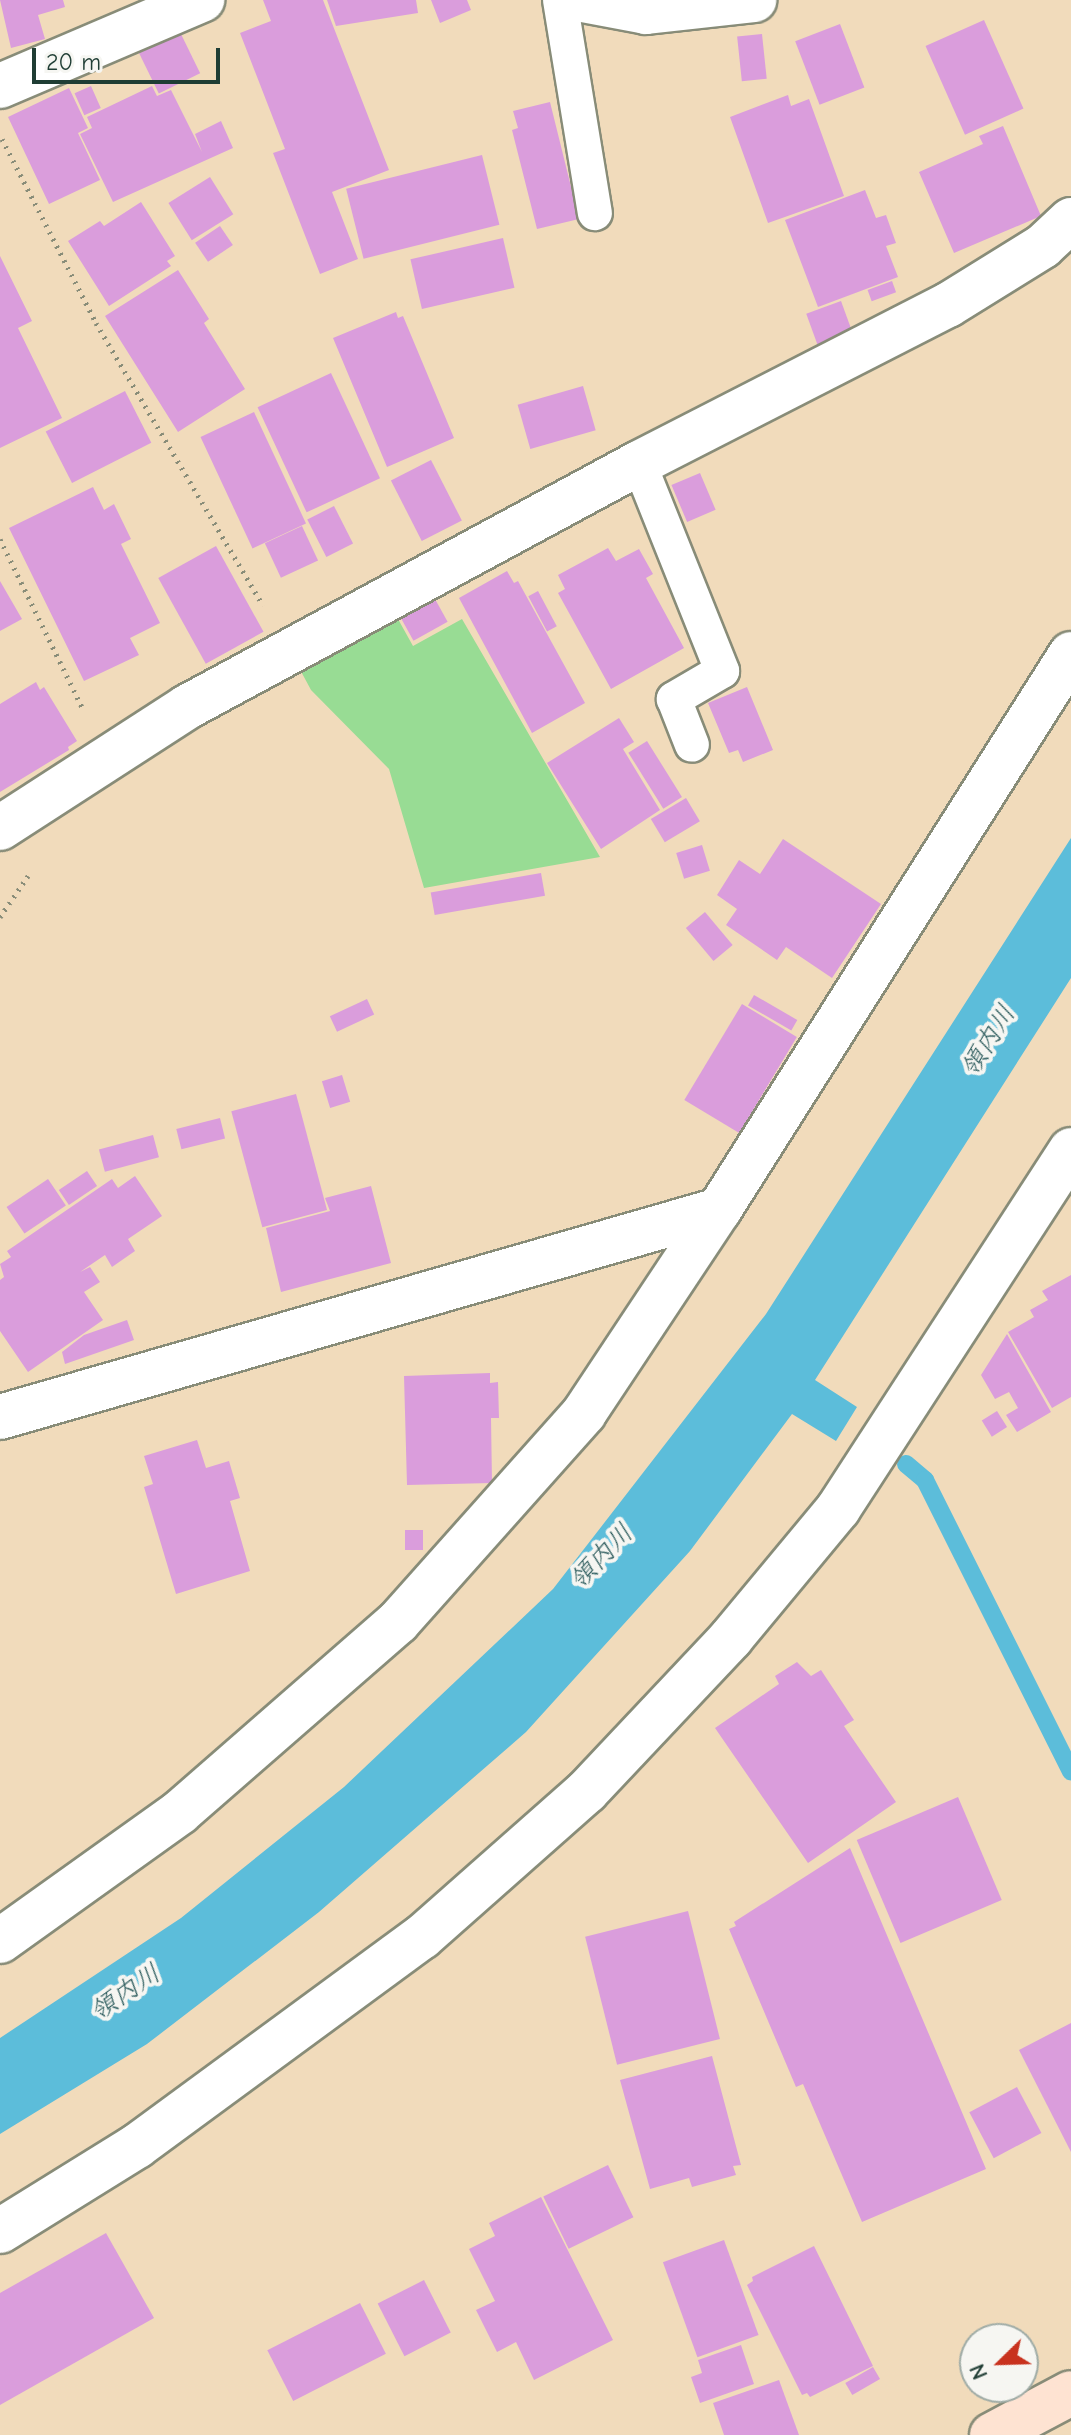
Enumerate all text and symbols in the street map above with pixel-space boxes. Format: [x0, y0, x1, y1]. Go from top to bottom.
scale bar [36, 32, 224, 82]
text: 20 m [46, 48, 101, 76]
water label: 領内川 [955, 1000, 1023, 1082]
water label: 領内川 [564, 1518, 640, 1596]
water label: 領内川 [85, 1958, 167, 2028]
north arrow [959, 2323, 1039, 2403]
text: N [964, 2360, 994, 2383]

